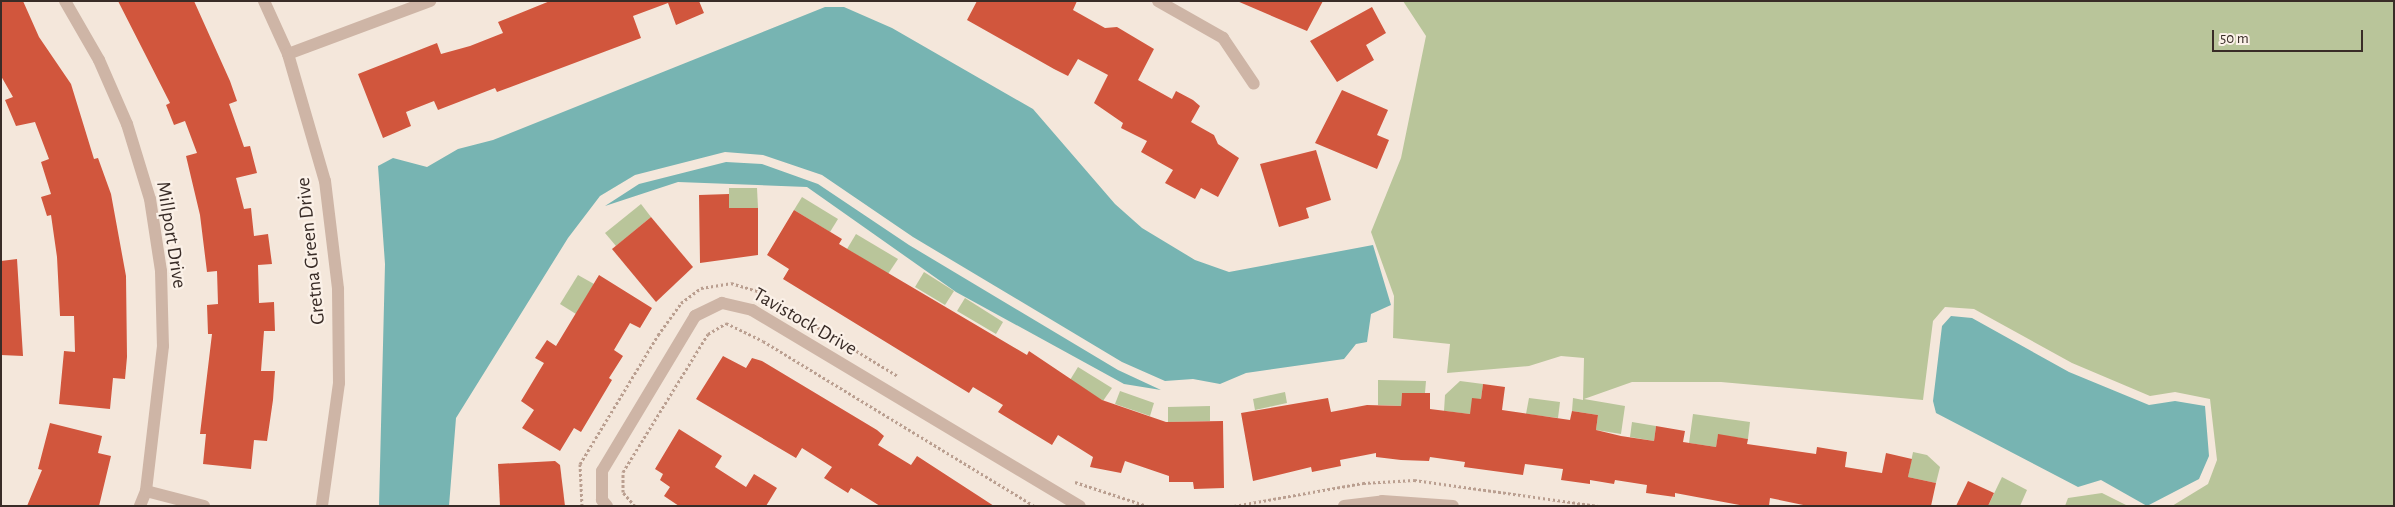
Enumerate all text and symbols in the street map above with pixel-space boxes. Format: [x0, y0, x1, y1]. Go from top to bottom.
scale bar [2215, 20, 2366, 52]
text: 50 m [2220, 31, 2249, 46]
street label: Gretna Green Drive [291, 176, 331, 326]
street label: Millport Drive [151, 180, 191, 290]
street label: Tavistock Drive [749, 283, 861, 361]

